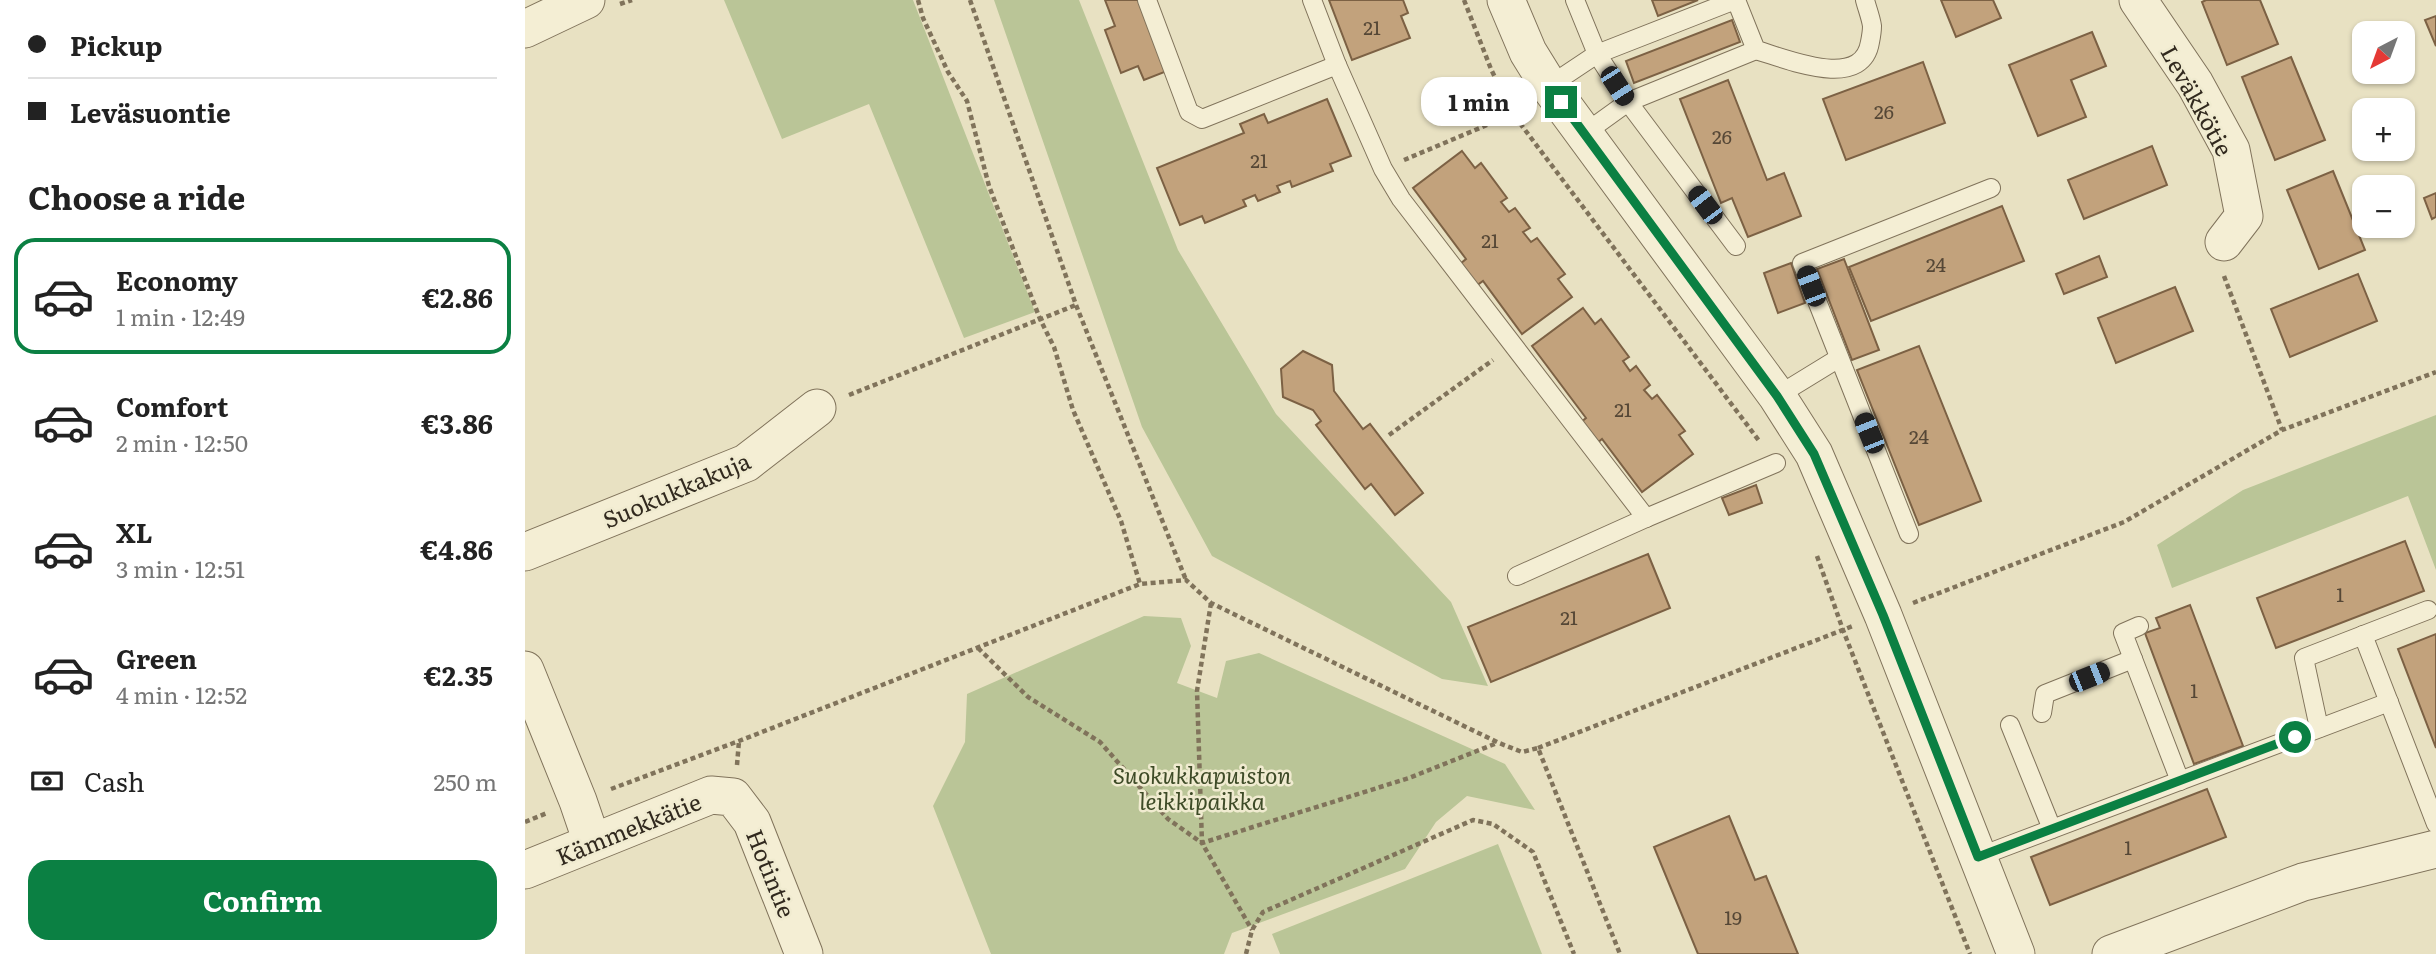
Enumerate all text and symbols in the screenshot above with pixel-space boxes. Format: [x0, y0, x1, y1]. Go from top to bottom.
house number: 21 [1363, 13, 1381, 41]
north arrow [2352, 21, 2415, 84]
map controls [2352, 21, 2415, 238]
text: Pickup [70, 25, 162, 64]
street label: Leväkkötie [2154, 39, 2242, 162]
car [1597, 63, 1638, 109]
callout: 1 min [1421, 78, 1537, 126]
text: 1 min [1448, 84, 1510, 118]
route end [1545, 86, 1577, 118]
text: Leväsuontie [70, 92, 231, 131]
house number: 26 [1874, 97, 1894, 125]
button: + [2352, 98, 2415, 161]
house number: 26 [1712, 122, 1732, 150]
house number: 21 [1250, 146, 1268, 174]
text: Choose a ride [28, 172, 245, 220]
button: − [2352, 175, 2415, 238]
car [1684, 182, 1727, 228]
house number: 21 [1481, 226, 1499, 254]
house number: 24 [1926, 250, 1947, 278]
text: Economy [116, 260, 238, 299]
car [1794, 263, 1829, 309]
icon: car [32, 265, 95, 328]
text: €2.86 [422, 277, 493, 316]
text: 1 min · 12:49 [116, 299, 245, 333]
text: Comfort [116, 386, 228, 425]
icon: car [32, 391, 95, 454]
house number: 21 [1614, 395, 1632, 423]
text: €3.86 [421, 403, 493, 442]
car [1852, 410, 1887, 456]
house number: 24 [1909, 422, 1930, 450]
text: 2 min · 12:50 [116, 425, 248, 459]
street label: Suokukkakuja [597, 442, 756, 535]
text: XL [116, 512, 153, 551]
icon: car [32, 517, 95, 580]
text: €4.86 [420, 529, 493, 568]
text: 3 min · 12:51 [116, 551, 245, 585]
house number: 1 [2336, 580, 2344, 608]
house number: 21 [1560, 603, 1578, 631]
text: Green [116, 638, 197, 677]
icon: car [32, 643, 95, 706]
text: €2.35 [424, 655, 493, 694]
car [2066, 659, 2113, 695]
house number: 1 [2190, 676, 2198, 704]
text: 4 min · 12:52 [116, 677, 247, 711]
route start [2279, 721, 2311, 753]
park label: Suokukkapuiston leikkipaikka [1113, 757, 1291, 817]
text: Cash [84, 761, 145, 800]
icon: cash [28, 762, 66, 800]
text: 250 m [433, 764, 497, 798]
street label: Kämmekkätie [550, 783, 706, 873]
street label: Hotintie [739, 824, 805, 922]
house number: 1 [2124, 833, 2132, 861]
button: Confirm [28, 860, 497, 940]
house number: 19 [1724, 903, 1742, 931]

